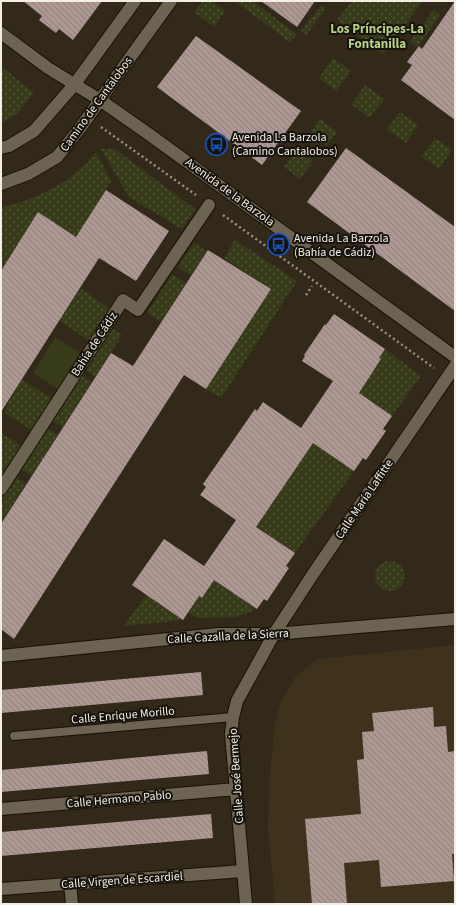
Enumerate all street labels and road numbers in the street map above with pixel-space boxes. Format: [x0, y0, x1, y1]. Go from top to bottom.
street label: Camino de Cantalobos [56, 53, 137, 155]
street label: Avenida de la Barzola [181, 154, 278, 231]
street label: Bahía de Cádiz [67, 309, 122, 380]
street label: Calle María Laffitte [331, 456, 398, 543]
street label: Calle Cazalla de la Sierra [167, 625, 289, 648]
street label: Calle Enrique Morillo [71, 703, 176, 728]
street label: Calle José Bermejo [225, 728, 248, 824]
street label: Calle Hermano Pablo [66, 786, 172, 813]
street label: Calle Virgen de Escardiel [61, 868, 183, 893]

